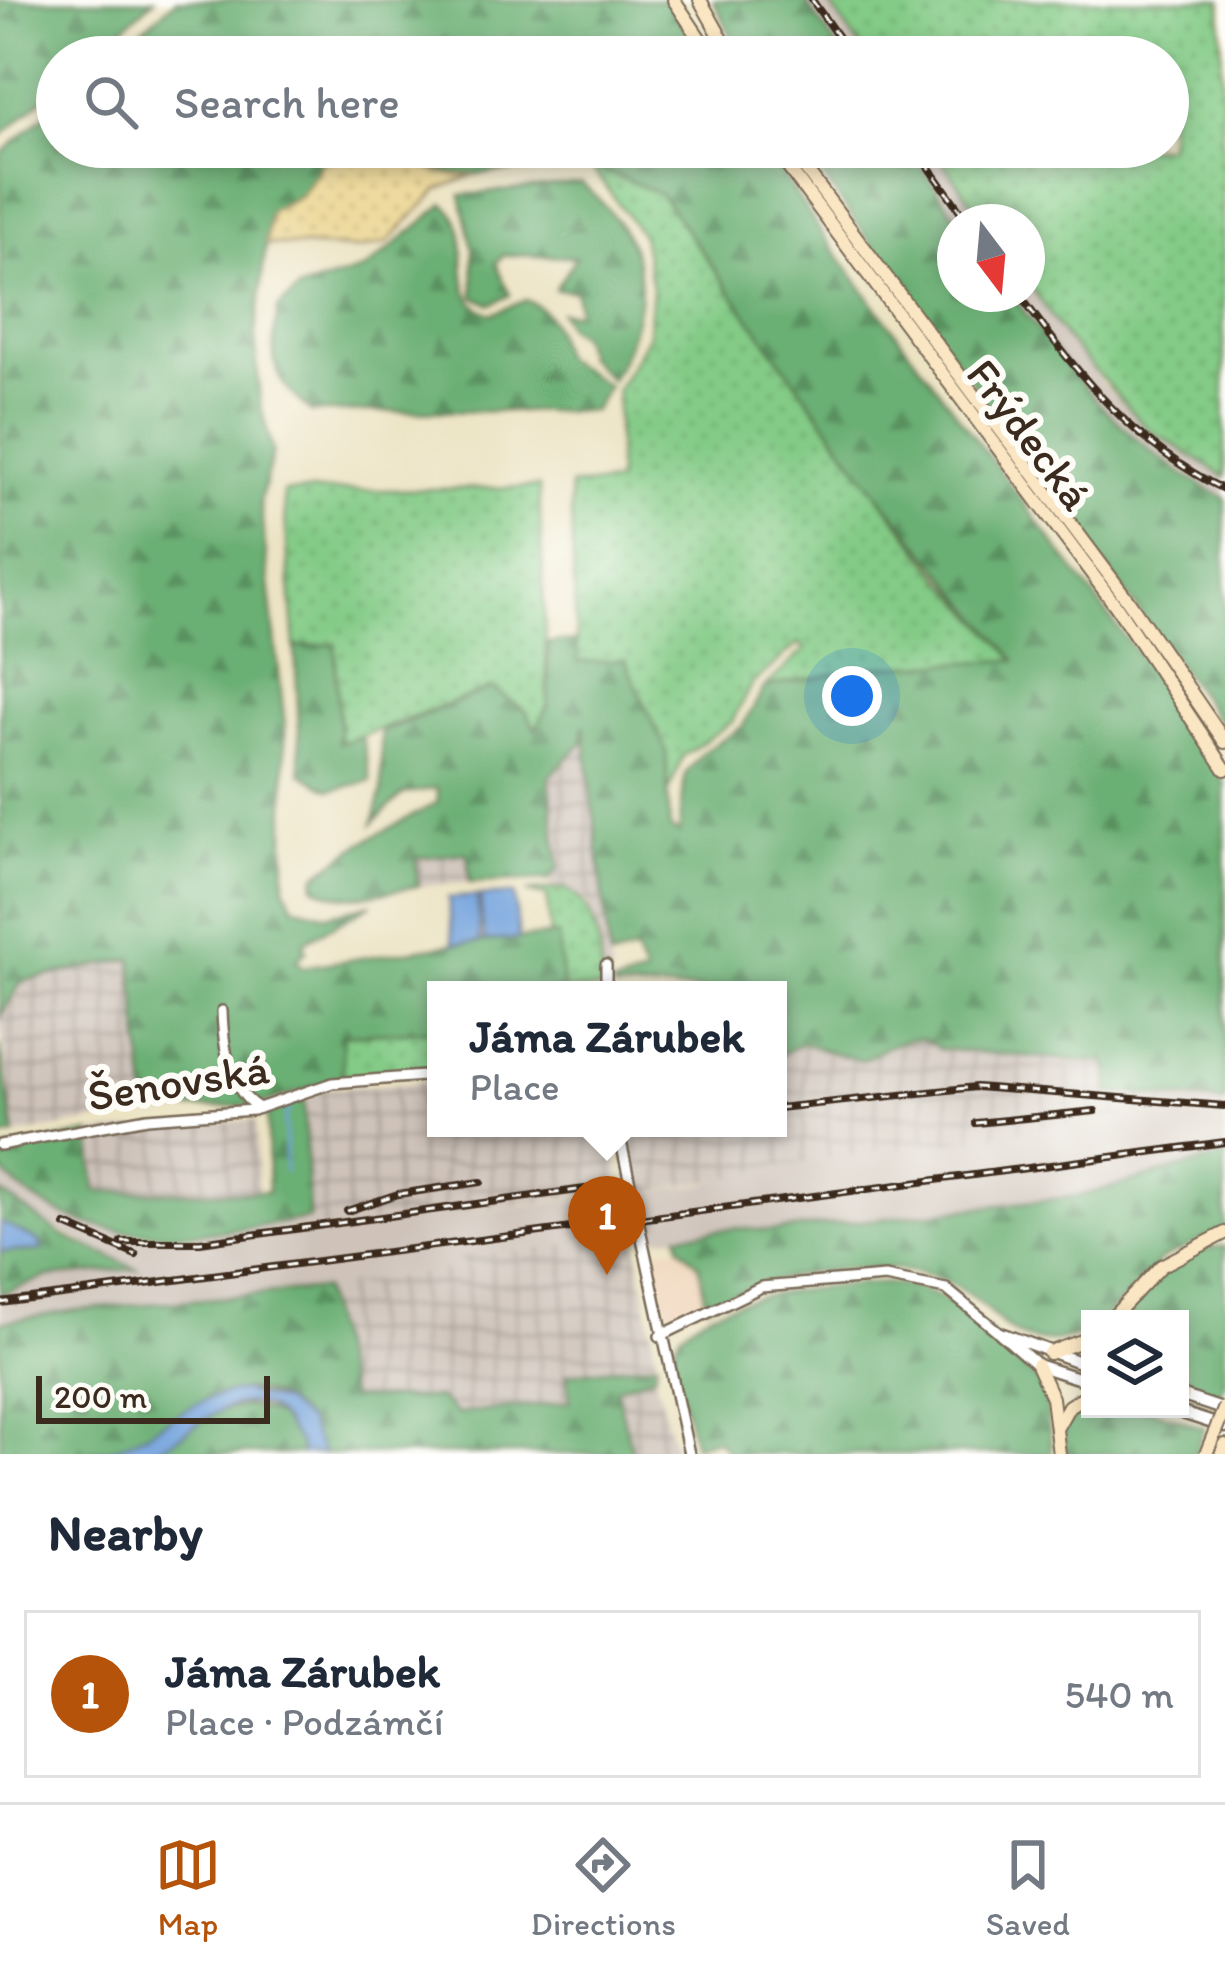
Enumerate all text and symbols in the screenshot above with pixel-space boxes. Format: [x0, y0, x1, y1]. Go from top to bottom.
search box [36, 36, 1189, 168]
icon: search [78, 69, 144, 135]
text: Search here [174, 75, 400, 129]
north arrow [937, 204, 1045, 312]
street label: Frýdecká [956, 348, 1104, 520]
your location [822, 666, 882, 726]
popup [427, 981, 787, 1137]
text: Jáma Zárubek [470, 1009, 744, 1063]
street label: Šenovská [83, 1040, 273, 1122]
text: Place [470, 1063, 559, 1110]
pin: 1 [568, 1176, 646, 1275]
map controls [1081, 1310, 1189, 1418]
button: layers [1081, 1310, 1189, 1418]
scale bar [36, 1370, 270, 1423]
text: 200 m [54, 1377, 147, 1416]
text: Nearby [48, 1502, 203, 1563]
text: Jáma Zárubek [165, 1644, 440, 1698]
text: 1 [81, 1671, 99, 1718]
text: 540 m [1064, 1671, 1174, 1718]
text: Place · Podzámčí [165, 1698, 444, 1745]
tab: Map [155, 1832, 221, 1943]
tab: Directions [531, 1832, 676, 1943]
tab: Saved [986, 1832, 1070, 1943]

